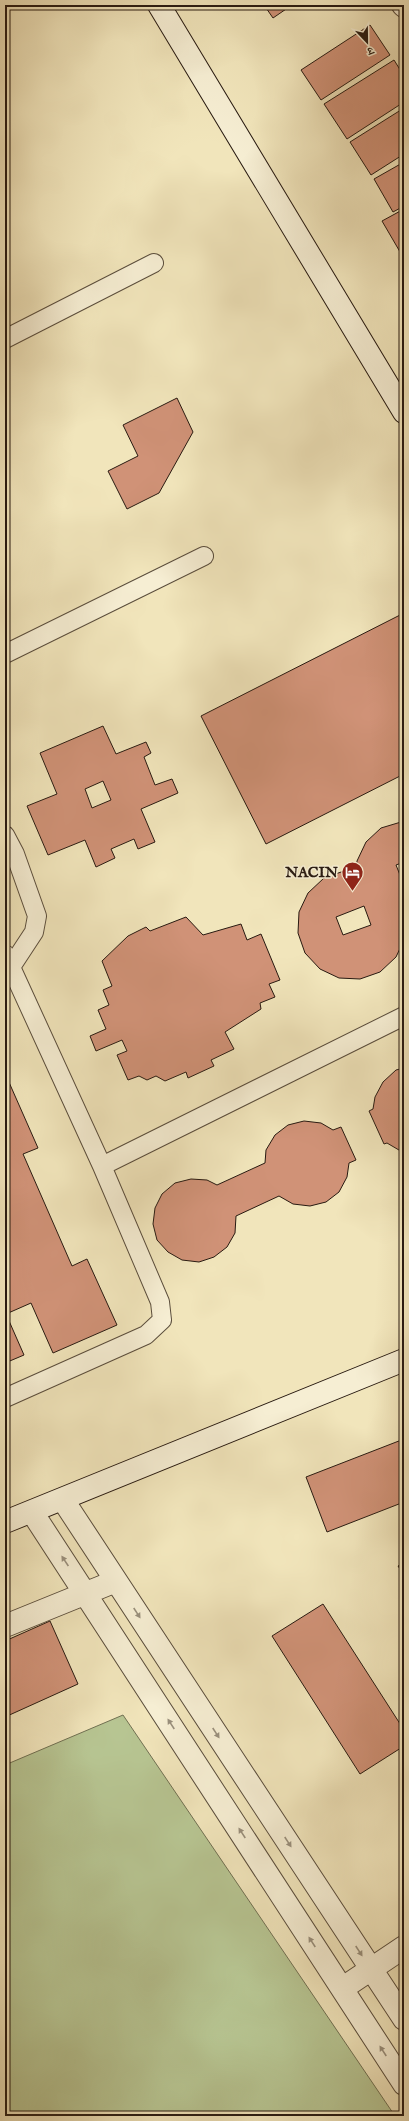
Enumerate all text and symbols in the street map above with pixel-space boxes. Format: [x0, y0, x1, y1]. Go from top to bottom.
north arrow [347, 22, 387, 62]
text: उ [364, 42, 377, 58]
hotel icon: NACIN [340, 859, 366, 892]
place label: NACIN [284, 863, 338, 882]
one-way arrow [61, 1555, 69, 1566]
one-way arrow [133, 1608, 141, 1618]
one-way arrow [167, 1719, 175, 1729]
one-way arrow [213, 1728, 220, 1739]
one-way arrow [238, 1828, 246, 1838]
one-way arrow [284, 1837, 292, 1847]
one-way arrow [309, 1936, 316, 1948]
one-way arrow [355, 1946, 363, 1956]
one-way arrow [379, 2046, 387, 2056]

